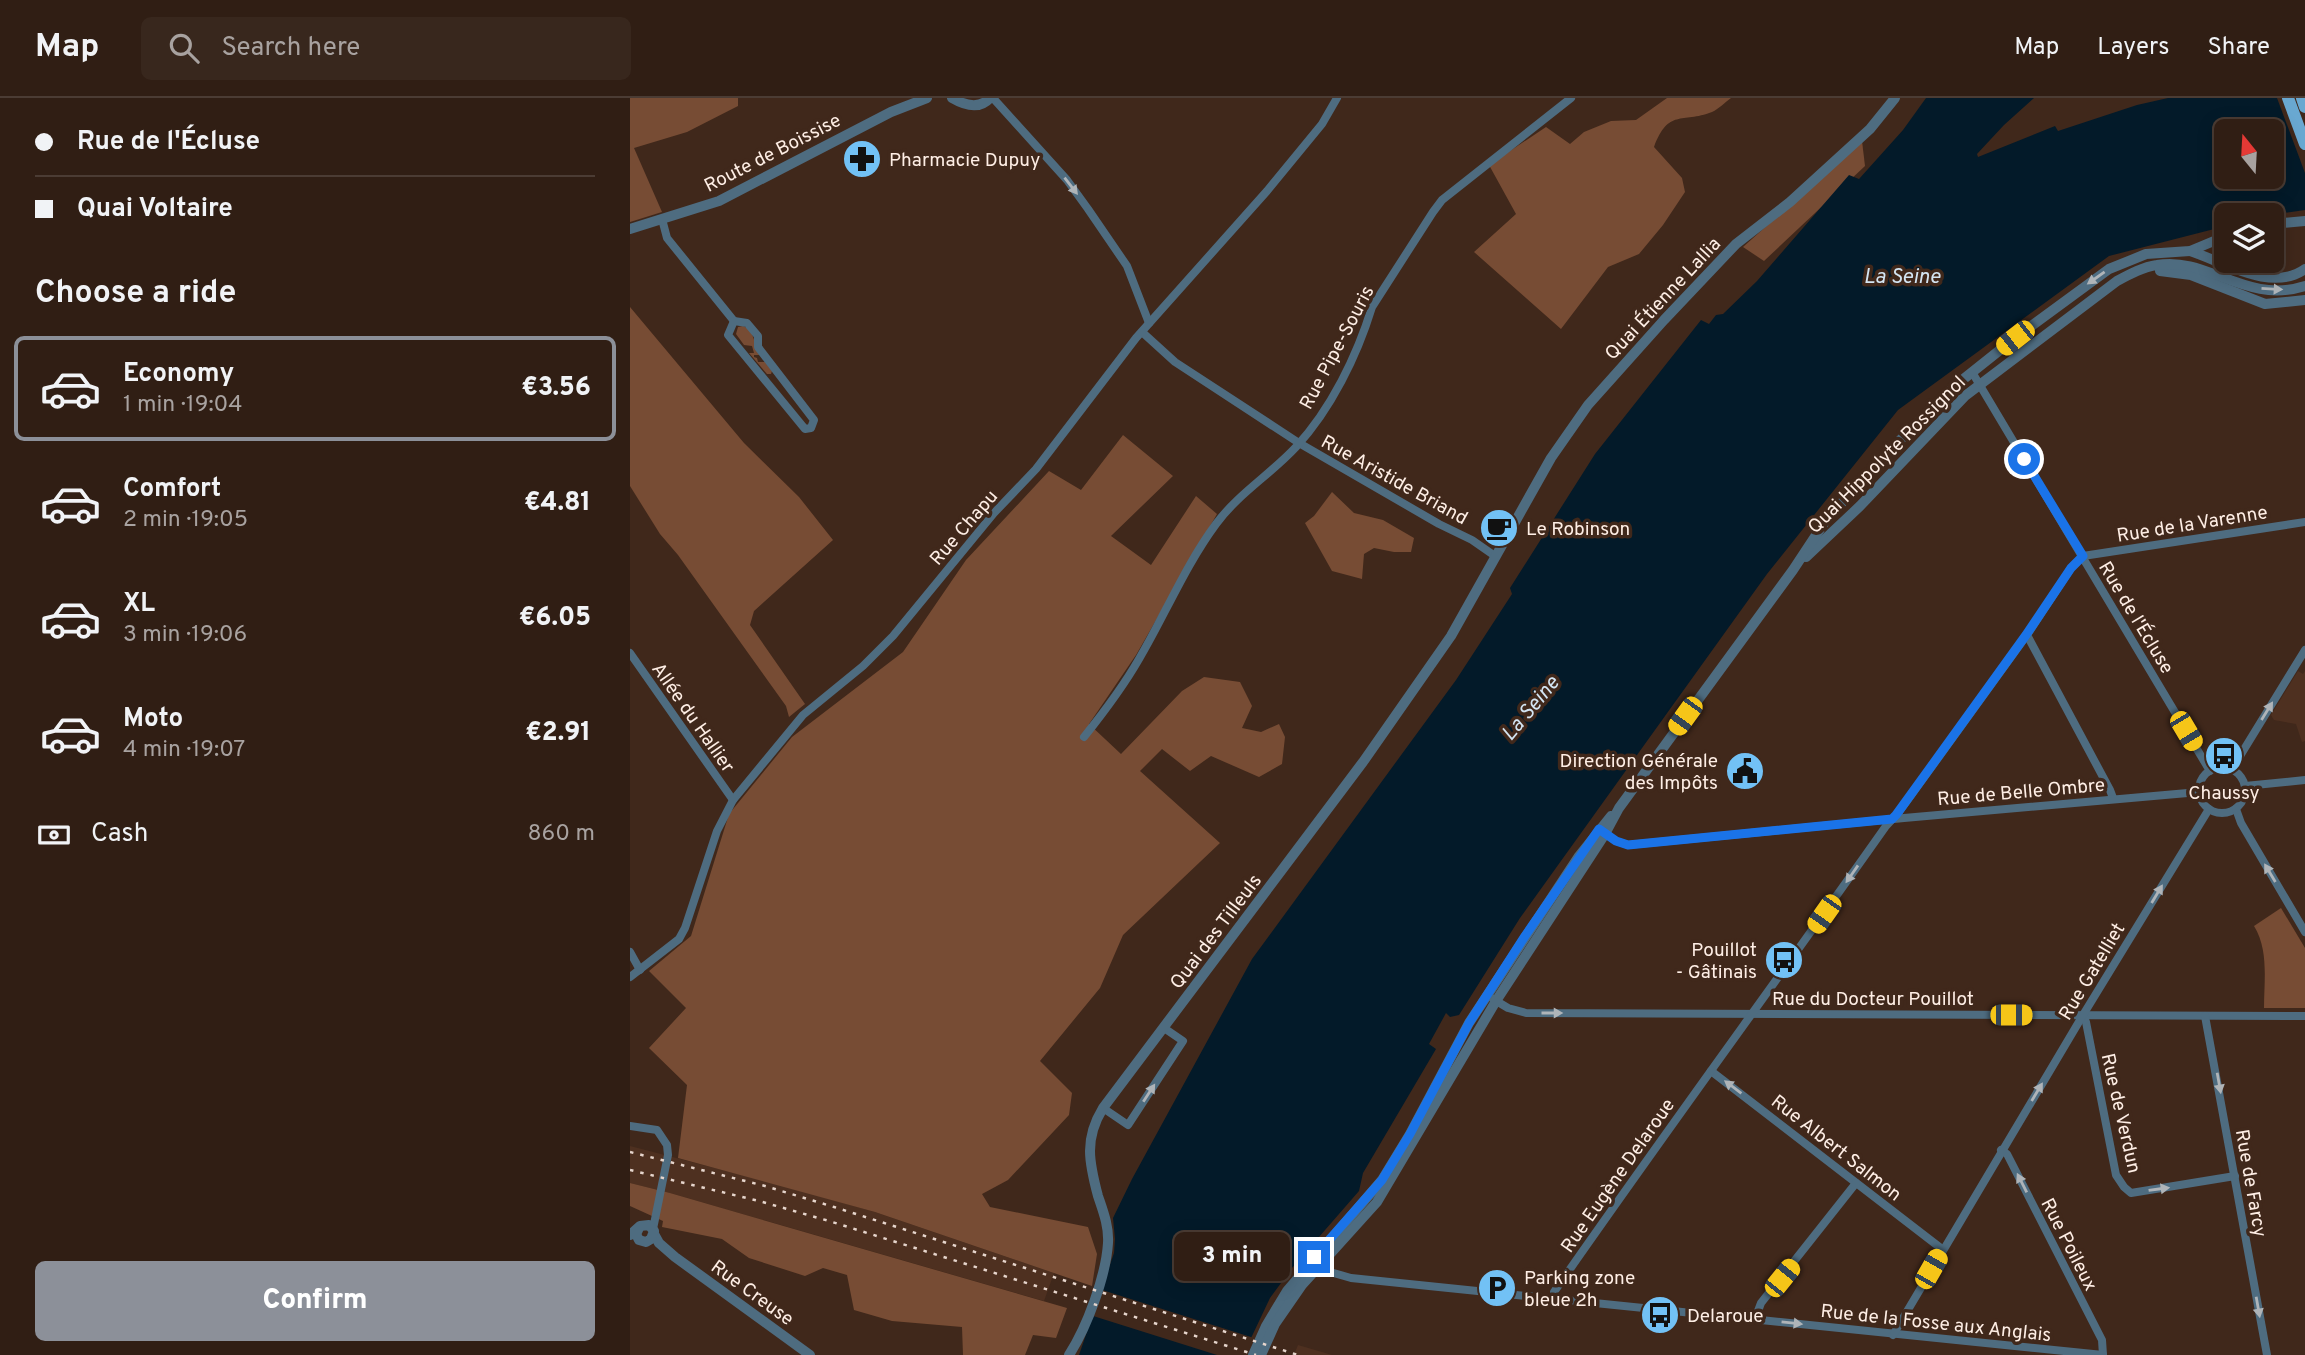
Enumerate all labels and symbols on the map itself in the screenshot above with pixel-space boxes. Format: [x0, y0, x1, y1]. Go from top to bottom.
street label: Route de Boissise [701, 109, 845, 199]
north arrow [2214, 119, 2284, 189]
pharmacy icon: Pharmacie Dupuy [841, 138, 883, 180]
place label: Pharmacie Dupuy [889, 149, 1040, 173]
one-way arrow [1063, 177, 1077, 195]
street label: Quai Étienne Lallia [1600, 232, 1727, 366]
water label: La Seine [1864, 264, 1942, 291]
one-way arrow [2087, 271, 2105, 285]
street label: Rue Pipe-Souris [1295, 282, 1380, 414]
one-way arrow [2261, 284, 2283, 295]
car [1992, 317, 2039, 359]
street label: Quai Hippolyte Rossignol [1803, 371, 1972, 540]
street label: Rue Aristide Briand [1316, 430, 1472, 531]
route start [2008, 443, 2040, 475]
street label: Rue Chapu [925, 486, 1004, 571]
street label: Rue de la Varenne [2115, 501, 2269, 549]
cafe icon: Le Robinson [1478, 507, 1520, 549]
place label: Le Robinson [1526, 518, 1630, 542]
street label: Rue de l'Écluse [2092, 557, 2179, 679]
street label: Allée du Hallier [646, 658, 740, 778]
water label: La Seine [1496, 670, 1567, 747]
car [1665, 693, 1706, 739]
one-way arrow [2261, 701, 2274, 721]
car [2167, 708, 2206, 754]
bus stop icon: Chaussy [2203, 735, 2245, 777]
place label: Direction Générale des Impôts [1559, 750, 1718, 796]
public building icon: Direction Générale des Impôts [1724, 750, 1766, 792]
street label: Rue de Belle Ombre [1936, 774, 2106, 812]
place label: Chaussy [2188, 782, 2260, 806]
one-way arrow [2264, 864, 2276, 883]
one-way arrow [1845, 865, 1859, 883]
street label: Quai des Tilleuls [1165, 870, 1268, 995]
one-way arrow [2150, 885, 2163, 904]
car [1804, 891, 1845, 937]
street label: Rue Gatelliet [2054, 919, 2131, 1025]
place label: Pouillot - Gâtinais [1676, 939, 1757, 985]
bus stop icon: Pouillot - Gâtinais [1763, 939, 1805, 981]
street label: Rue du Docteur Pouillot [1772, 988, 1974, 1012]
car [1991, 1005, 2033, 1026]
one-way arrow [1541, 1007, 1563, 1019]
street label: Rue de Verdun [2095, 1051, 2146, 1176]
one-way arrow [2213, 1072, 2224, 1094]
one-way arrow [1724, 1081, 1742, 1095]
one-way arrow [2030, 1082, 2043, 1101]
one-way arrow [1142, 1084, 1155, 1103]
street label: Rue Albert Salmon [1766, 1090, 1906, 1207]
street label: Rue Eugène Delaroue [1556, 1094, 1681, 1258]
street label: Rue de Farcy [2229, 1128, 2271, 1239]
one-way arrow [2016, 1173, 2028, 1193]
one-way arrow [2148, 1183, 2170, 1194]
street label: Rue Poileux [2035, 1194, 2102, 1295]
callout: 3 min [1174, 1232, 1290, 1282]
route end [1298, 1241, 1330, 1273]
car [1912, 1246, 1951, 1292]
street label: Rue Creuse [706, 1255, 798, 1332]
car [1761, 1255, 1804, 1301]
parking icon: Parking zone bleue 2h [1476, 1267, 1518, 1309]
place label: Parking zone bleue 2h [1524, 1267, 1635, 1313]
bus stop icon: Delaroue [1639, 1294, 1681, 1336]
one-way arrow [2253, 1296, 2264, 1318]
street label: Rue de la Fosse aux Anglais [1819, 1300, 2052, 1348]
place label: Delaroue [1687, 1305, 1764, 1329]
one-way arrow [1781, 1318, 1803, 1329]

